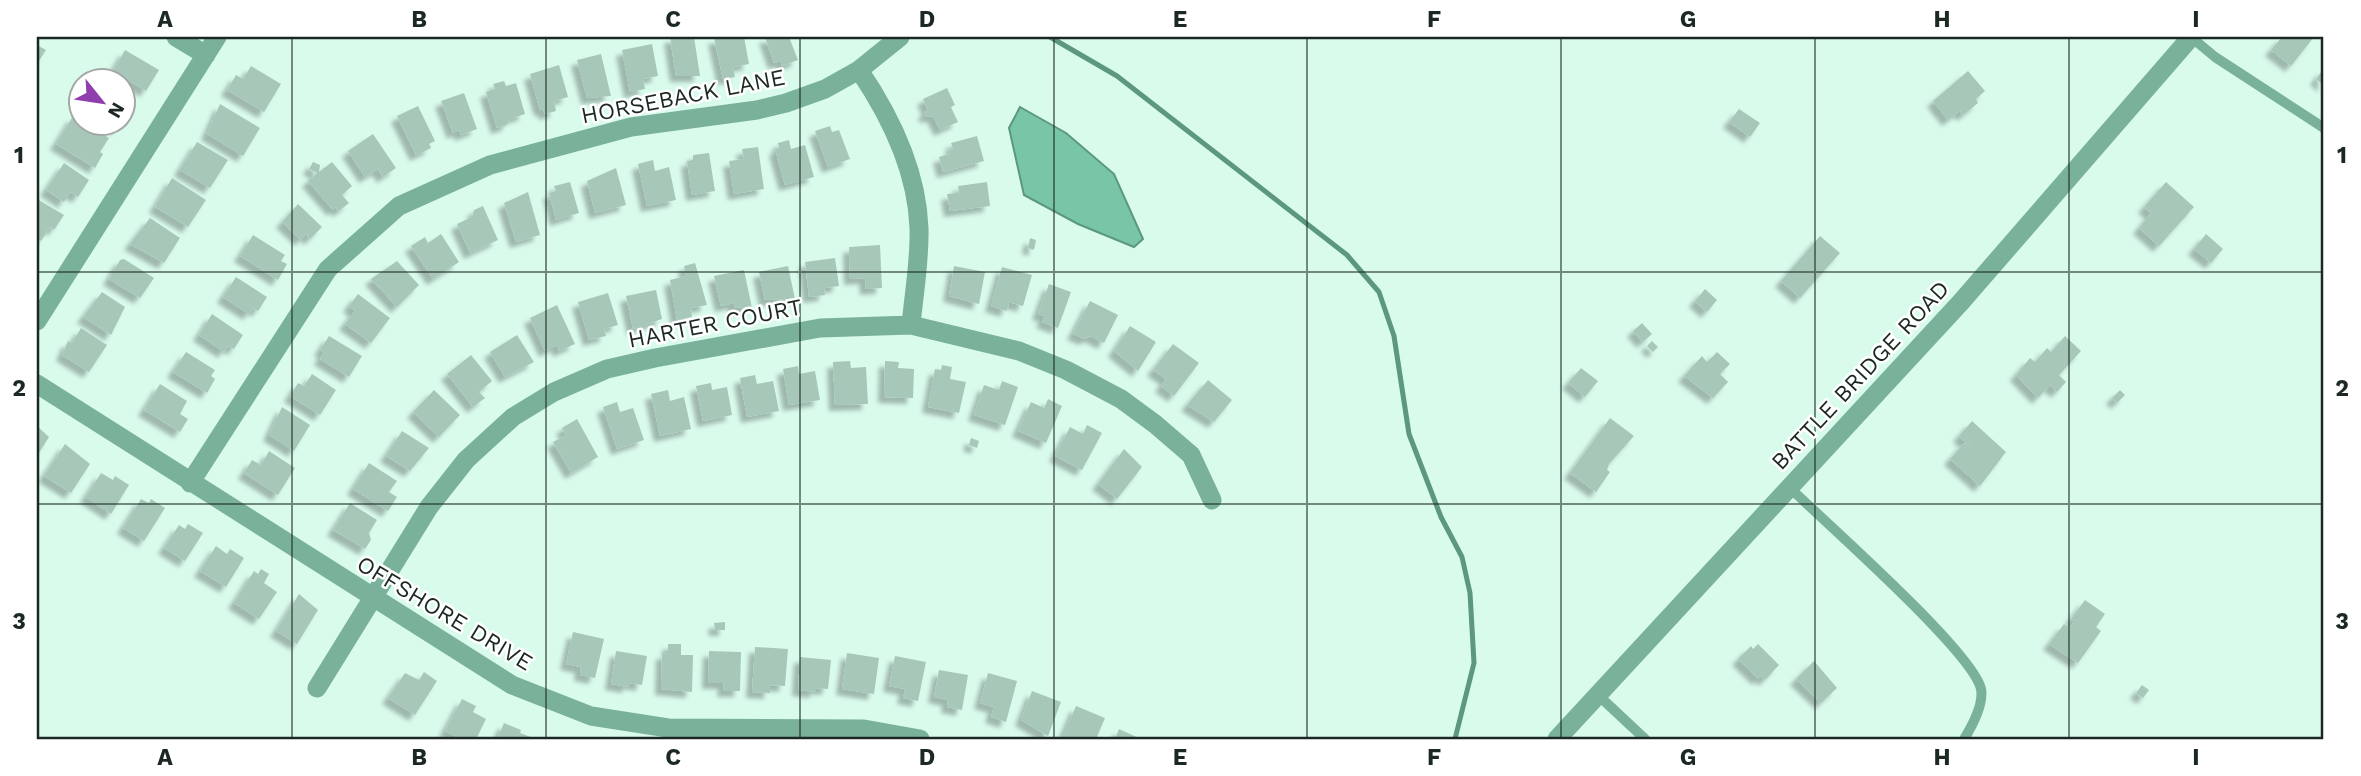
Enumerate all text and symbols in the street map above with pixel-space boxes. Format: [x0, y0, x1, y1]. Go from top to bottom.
text: A [157, 6, 173, 33]
text: B [411, 6, 427, 33]
text: C [665, 6, 681, 33]
text: D [919, 6, 935, 33]
text: E [1173, 6, 1187, 33]
text: F [1427, 6, 1441, 33]
text: G [1680, 6, 1696, 33]
text: H [1933, 6, 1951, 33]
text: I [2192, 6, 2200, 33]
street label: HORSEBACK LANE [579, 63, 787, 130]
north arrow [66, 66, 136, 136]
text: N [103, 98, 130, 122]
text: 1 [14, 142, 24, 169]
text: 1 [2337, 142, 2347, 169]
street label: BATTLE BRIDGE ROAD [1766, 275, 1955, 475]
street label: HARTER COURT [626, 293, 804, 354]
text: 2 [12, 375, 26, 402]
text: 2 [2335, 375, 2349, 402]
street label: OFFSHORE DRIVE [352, 550, 537, 677]
text: 3 [12, 608, 26, 635]
text: 3 [2335, 608, 2349, 635]
text: A [157, 744, 173, 771]
text: B [411, 744, 427, 771]
text: C [665, 744, 681, 771]
text: D [919, 744, 935, 771]
text: E [1173, 744, 1187, 771]
text: F [1427, 744, 1441, 771]
text: G [1680, 744, 1696, 771]
text: H [1933, 744, 1951, 771]
text: I [2192, 744, 2200, 771]

